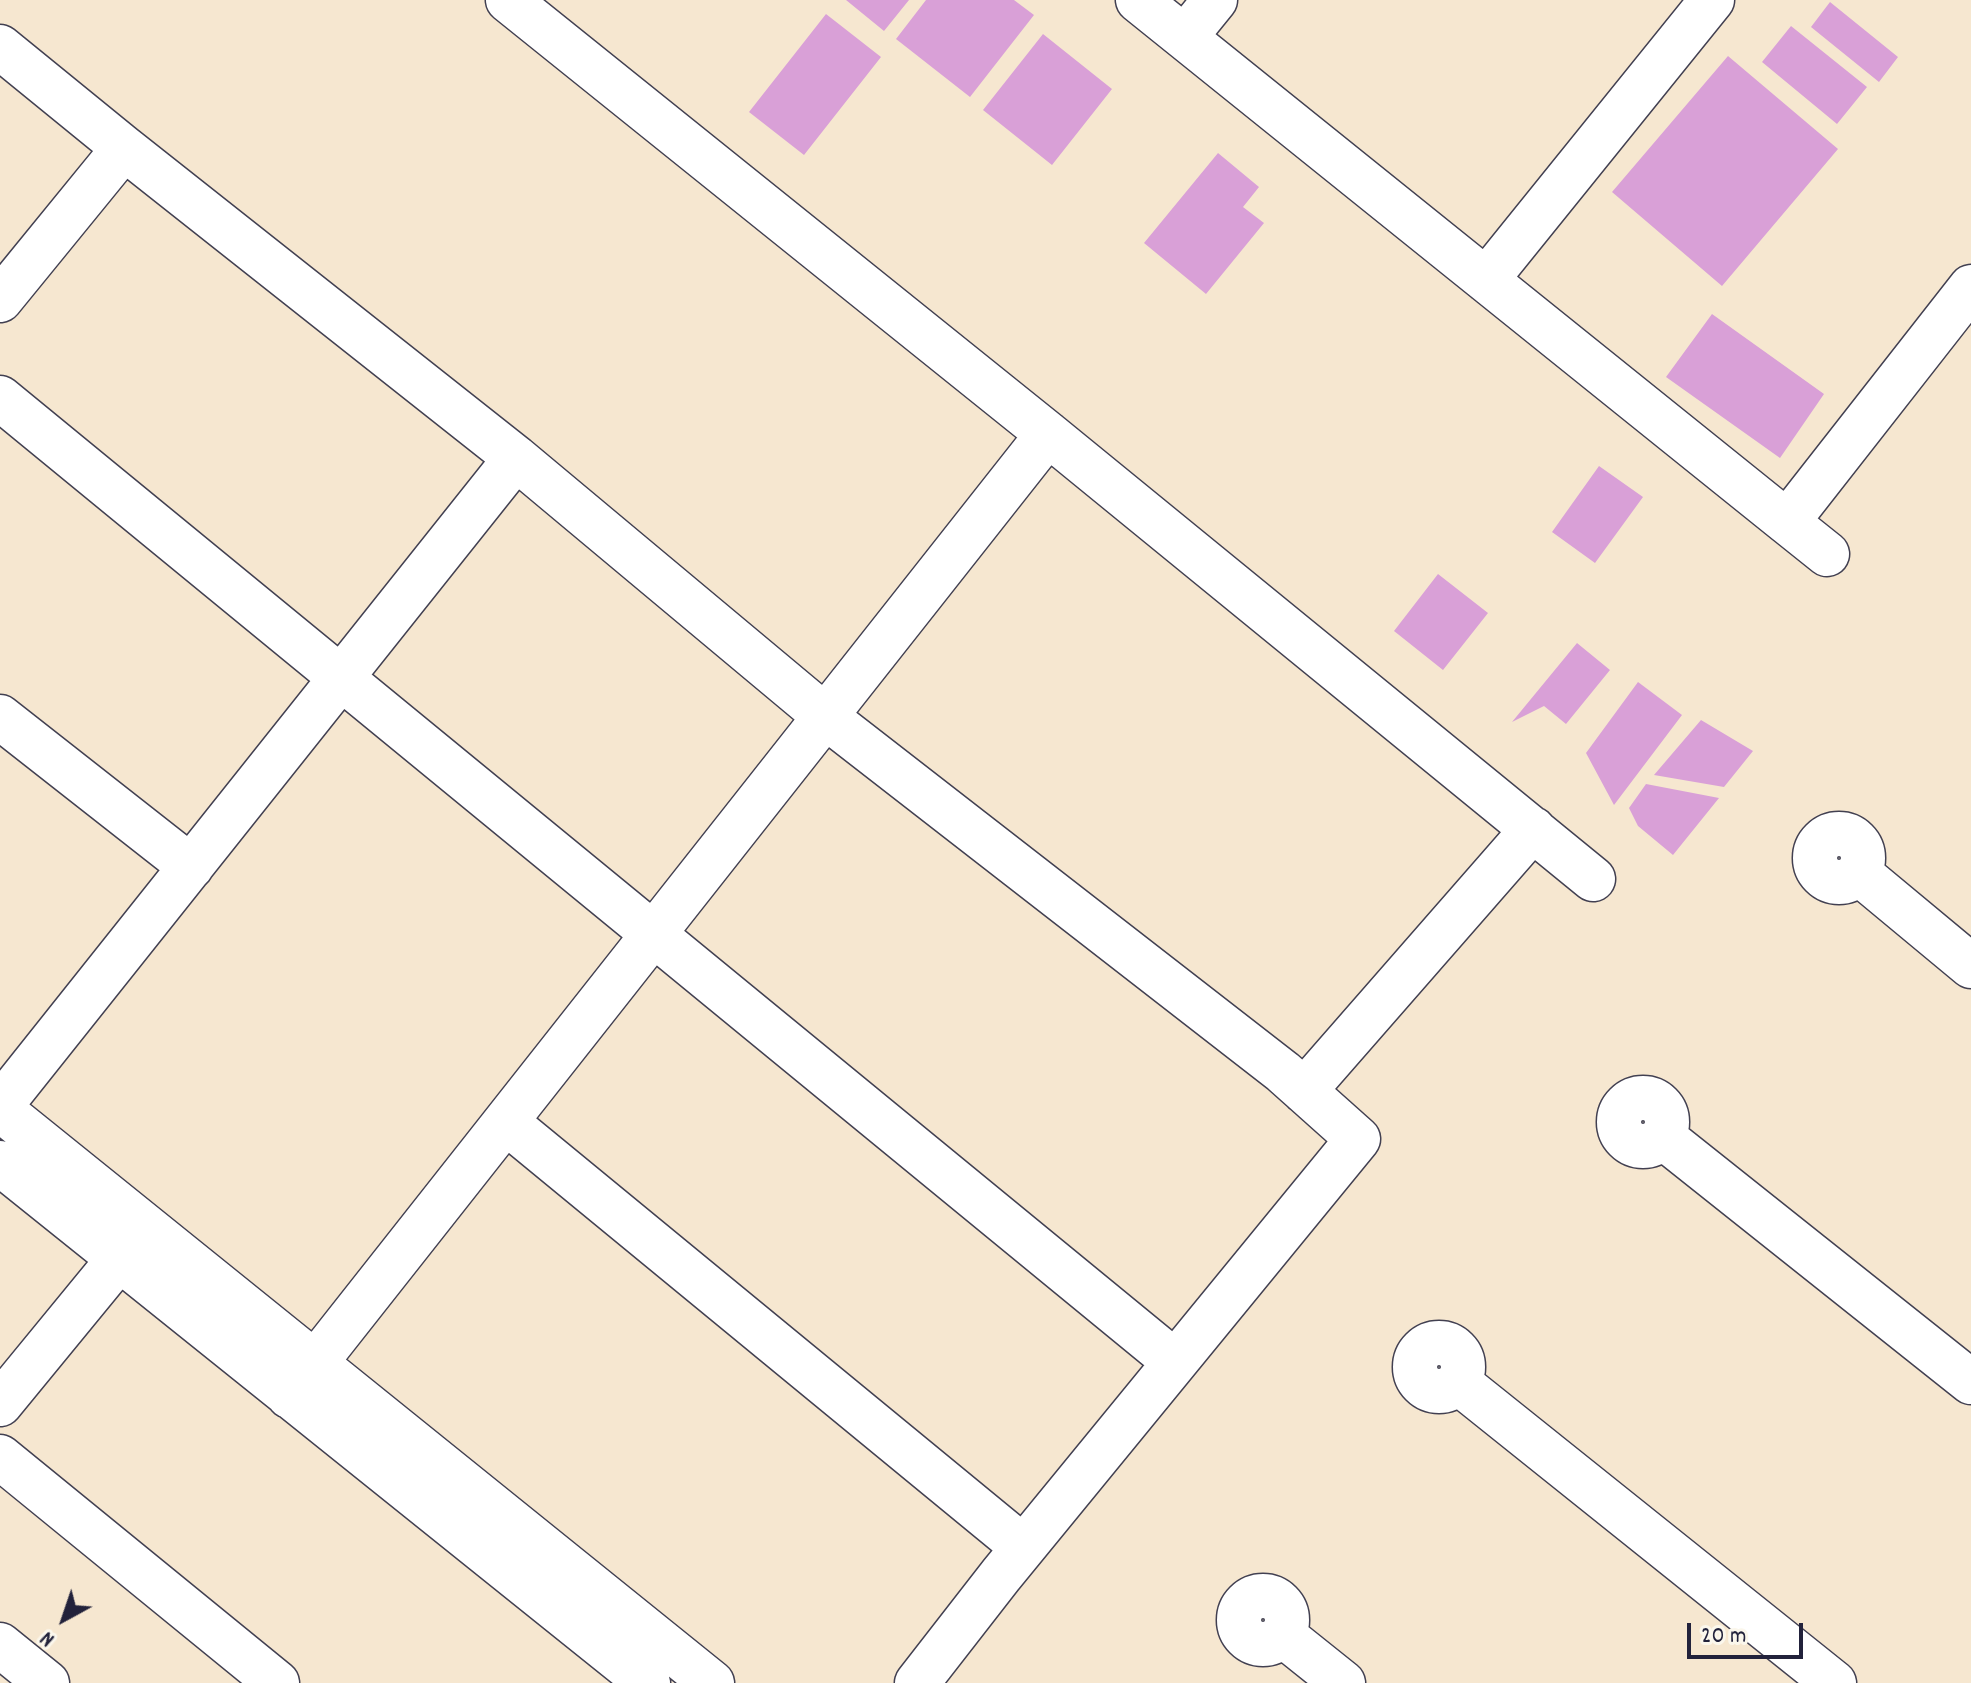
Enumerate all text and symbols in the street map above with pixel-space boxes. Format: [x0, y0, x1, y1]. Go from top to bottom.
north arrow [24, 1579, 104, 1659]
scale bar [1691, 1607, 1807, 1657]
text: 20 m [1701, 1620, 1747, 1654]
text: N [34, 1622, 62, 1653]

